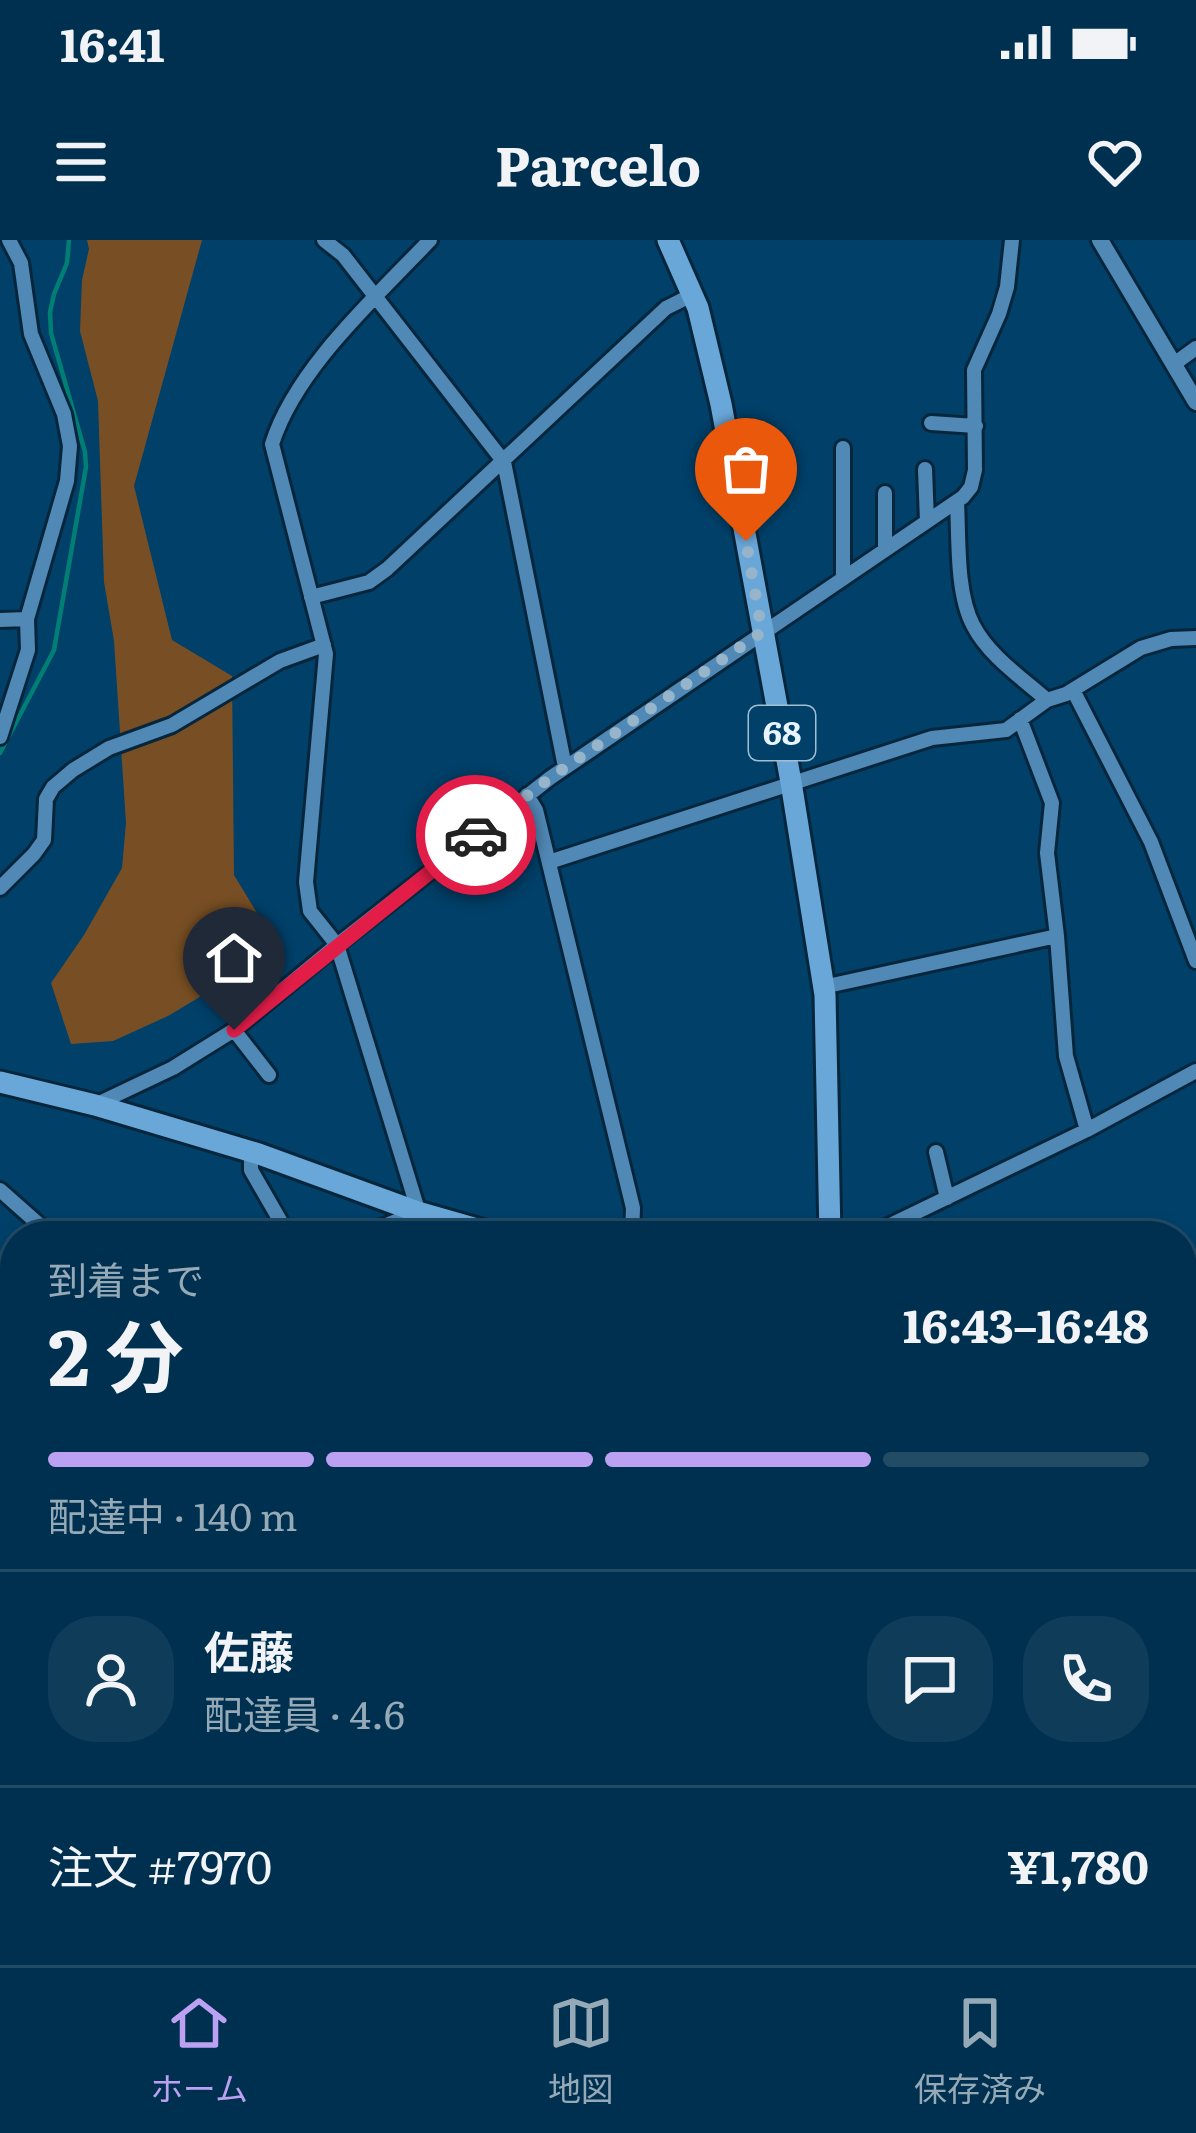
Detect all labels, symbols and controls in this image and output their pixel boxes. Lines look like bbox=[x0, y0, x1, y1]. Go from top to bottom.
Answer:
text: 16:41 bbox=[60, 9, 165, 76]
text: Parcelo bbox=[495, 122, 701, 203]
icon: menu bbox=[48, 129, 114, 195]
icon: heart bbox=[1082, 129, 1148, 195]
pin bbox=[695, 418, 797, 541]
icon: bag bbox=[713, 436, 779, 502]
road number: 68 bbox=[749, 706, 815, 760]
courier bbox=[416, 775, 536, 895]
icon: car bbox=[443, 802, 509, 868]
pin bbox=[183, 907, 285, 1030]
icon: home bbox=[201, 925, 267, 991]
text: 到着まで bbox=[48, 1249, 204, 1307]
text: 16:43–16:48 bbox=[903, 1290, 1149, 1357]
text: 2 分 bbox=[48, 1294, 184, 1410]
text: 配達中 · 140 m bbox=[48, 1485, 298, 1543]
button: person bbox=[48, 1616, 174, 1742]
text: 佐藤 bbox=[204, 1616, 294, 1683]
button: chat bbox=[867, 1616, 993, 1742]
button: phone bbox=[1023, 1616, 1149, 1742]
text: 配達員 · 4.6 bbox=[204, 1683, 405, 1741]
text: 注文 #7970 bbox=[48, 1831, 272, 1898]
text: ¥1,780 bbox=[1007, 1831, 1149, 1898]
tab: ホーム bbox=[150, 1990, 248, 2111]
tab: 地図 bbox=[548, 1990, 614, 2111]
tab: 保存済み bbox=[914, 1990, 1046, 2111]

